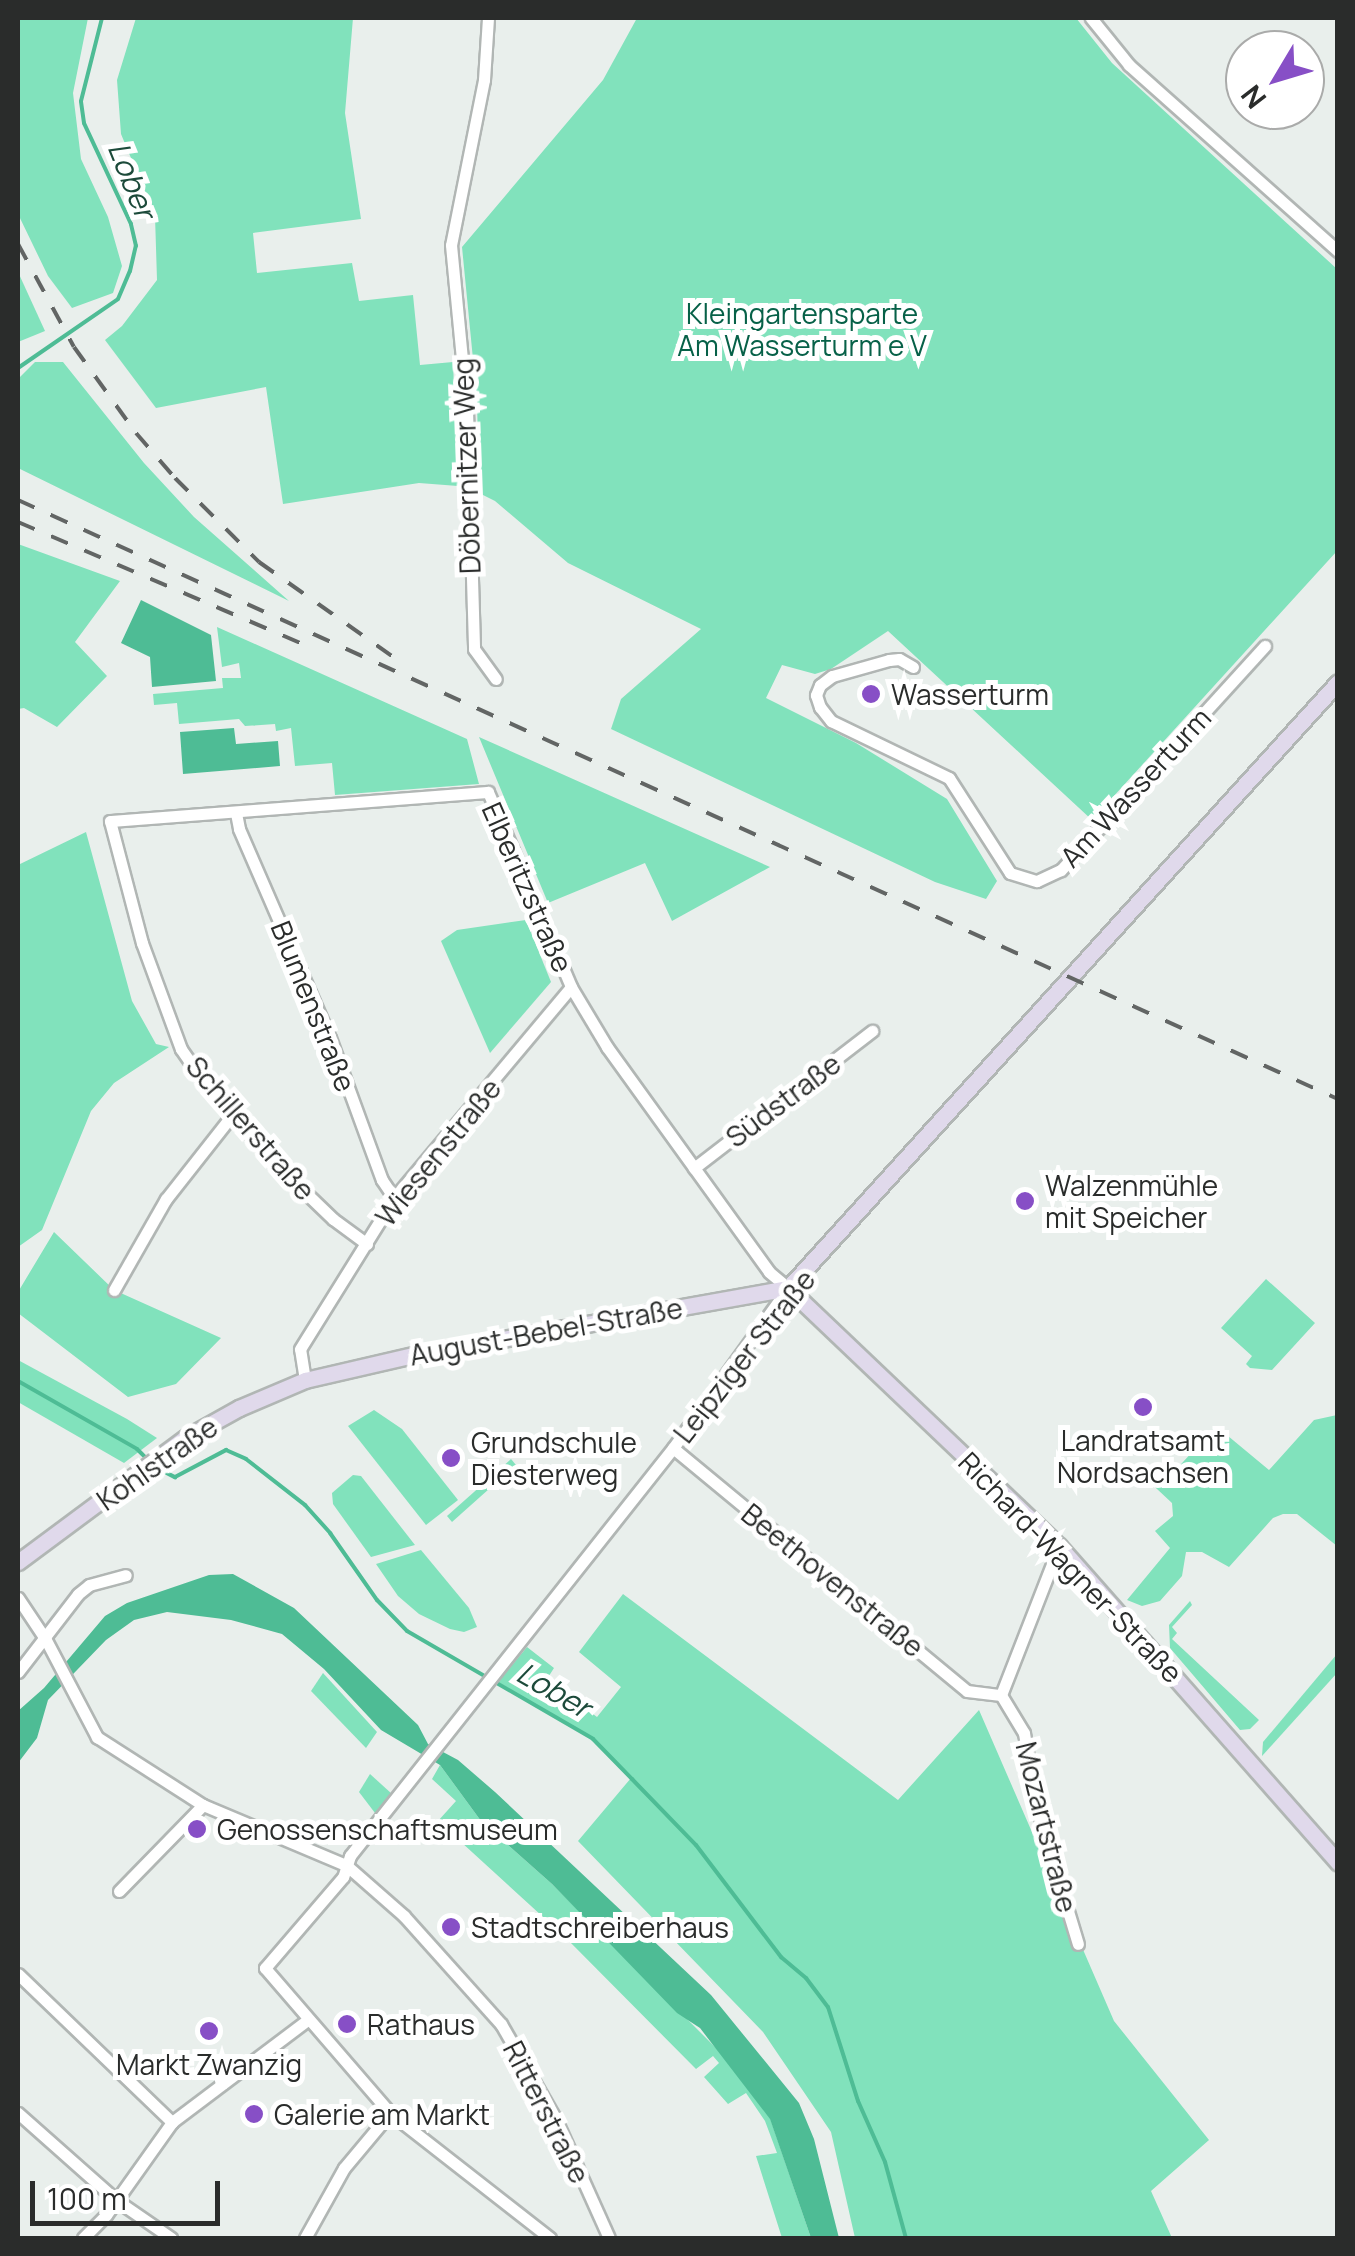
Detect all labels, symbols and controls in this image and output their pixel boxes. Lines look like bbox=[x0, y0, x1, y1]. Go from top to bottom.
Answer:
north arrow bbox=[1225, 30, 1325, 130]
text: N bbox=[1232, 78, 1274, 117]
water label: Lober bbox=[100, 137, 164, 223]
park label: Kleingartensparte Am Wasserturm e V bbox=[677, 296, 927, 362]
street label: Döbernitzer Weg bbox=[445, 357, 487, 575]
place label: Wasserturm bbox=[891, 677, 1049, 711]
marker: Wasserturm bbox=[860, 683, 882, 705]
street label: Am Wasserturm bbox=[1053, 701, 1217, 873]
street label: Elberitzstraße bbox=[476, 797, 580, 977]
street label: Blumenstraße bbox=[265, 916, 363, 1096]
street label: Südstraße bbox=[719, 1046, 847, 1154]
street label: Schillerstraße bbox=[180, 1049, 322, 1207]
street label: Wiesenstraße bbox=[368, 1072, 508, 1232]
place label: Walzenmühle mit Speicher bbox=[1045, 1168, 1218, 1234]
marker: Walzenmühle mit Speicher bbox=[1014, 1190, 1036, 1212]
street label: Leipziger Straße bbox=[666, 1263, 822, 1449]
street label: August-Bebel-Straße bbox=[407, 1290, 685, 1372]
marker: Landratsamt Nordsachsen bbox=[1132, 1396, 1154, 1418]
street label: Kohlstraße bbox=[90, 1409, 224, 1517]
place label: Landratsamt Nordsachsen bbox=[1057, 1423, 1229, 1489]
place label: Grundschule Diesterweg bbox=[471, 1425, 637, 1491]
street label: Richard-Wagner-Straße bbox=[952, 1445, 1190, 1689]
marker: Grundschule Diesterweg bbox=[440, 1447, 462, 1469]
street label: Beethovenstraße bbox=[735, 1496, 931, 1664]
water label: Lober bbox=[511, 1655, 597, 1725]
street label: Mozartstraße bbox=[1010, 1738, 1084, 1916]
place label: Genossenschaftsmuseum bbox=[217, 1812, 558, 1846]
marker: Genossenschaftsmuseum bbox=[186, 1818, 208, 1840]
place label: Stadtschreiberhaus bbox=[471, 1910, 729, 1944]
marker: Stadtschreiberhaus bbox=[440, 1916, 462, 1938]
place label: Rathaus bbox=[367, 2007, 475, 2041]
marker: Rathaus bbox=[336, 2013, 358, 2035]
marker: Markt Zwanzig bbox=[198, 2020, 220, 2042]
street label: Ritterstraße bbox=[497, 2035, 597, 2189]
place label: Markt Zwanzig bbox=[116, 2047, 302, 2081]
place label: Galerie am Markt bbox=[274, 2097, 490, 2131]
marker: Galerie am Markt bbox=[243, 2103, 265, 2125]
scale bar bbox=[35, 2161, 225, 2223]
text: 100 m bbox=[47, 2178, 127, 2219]

